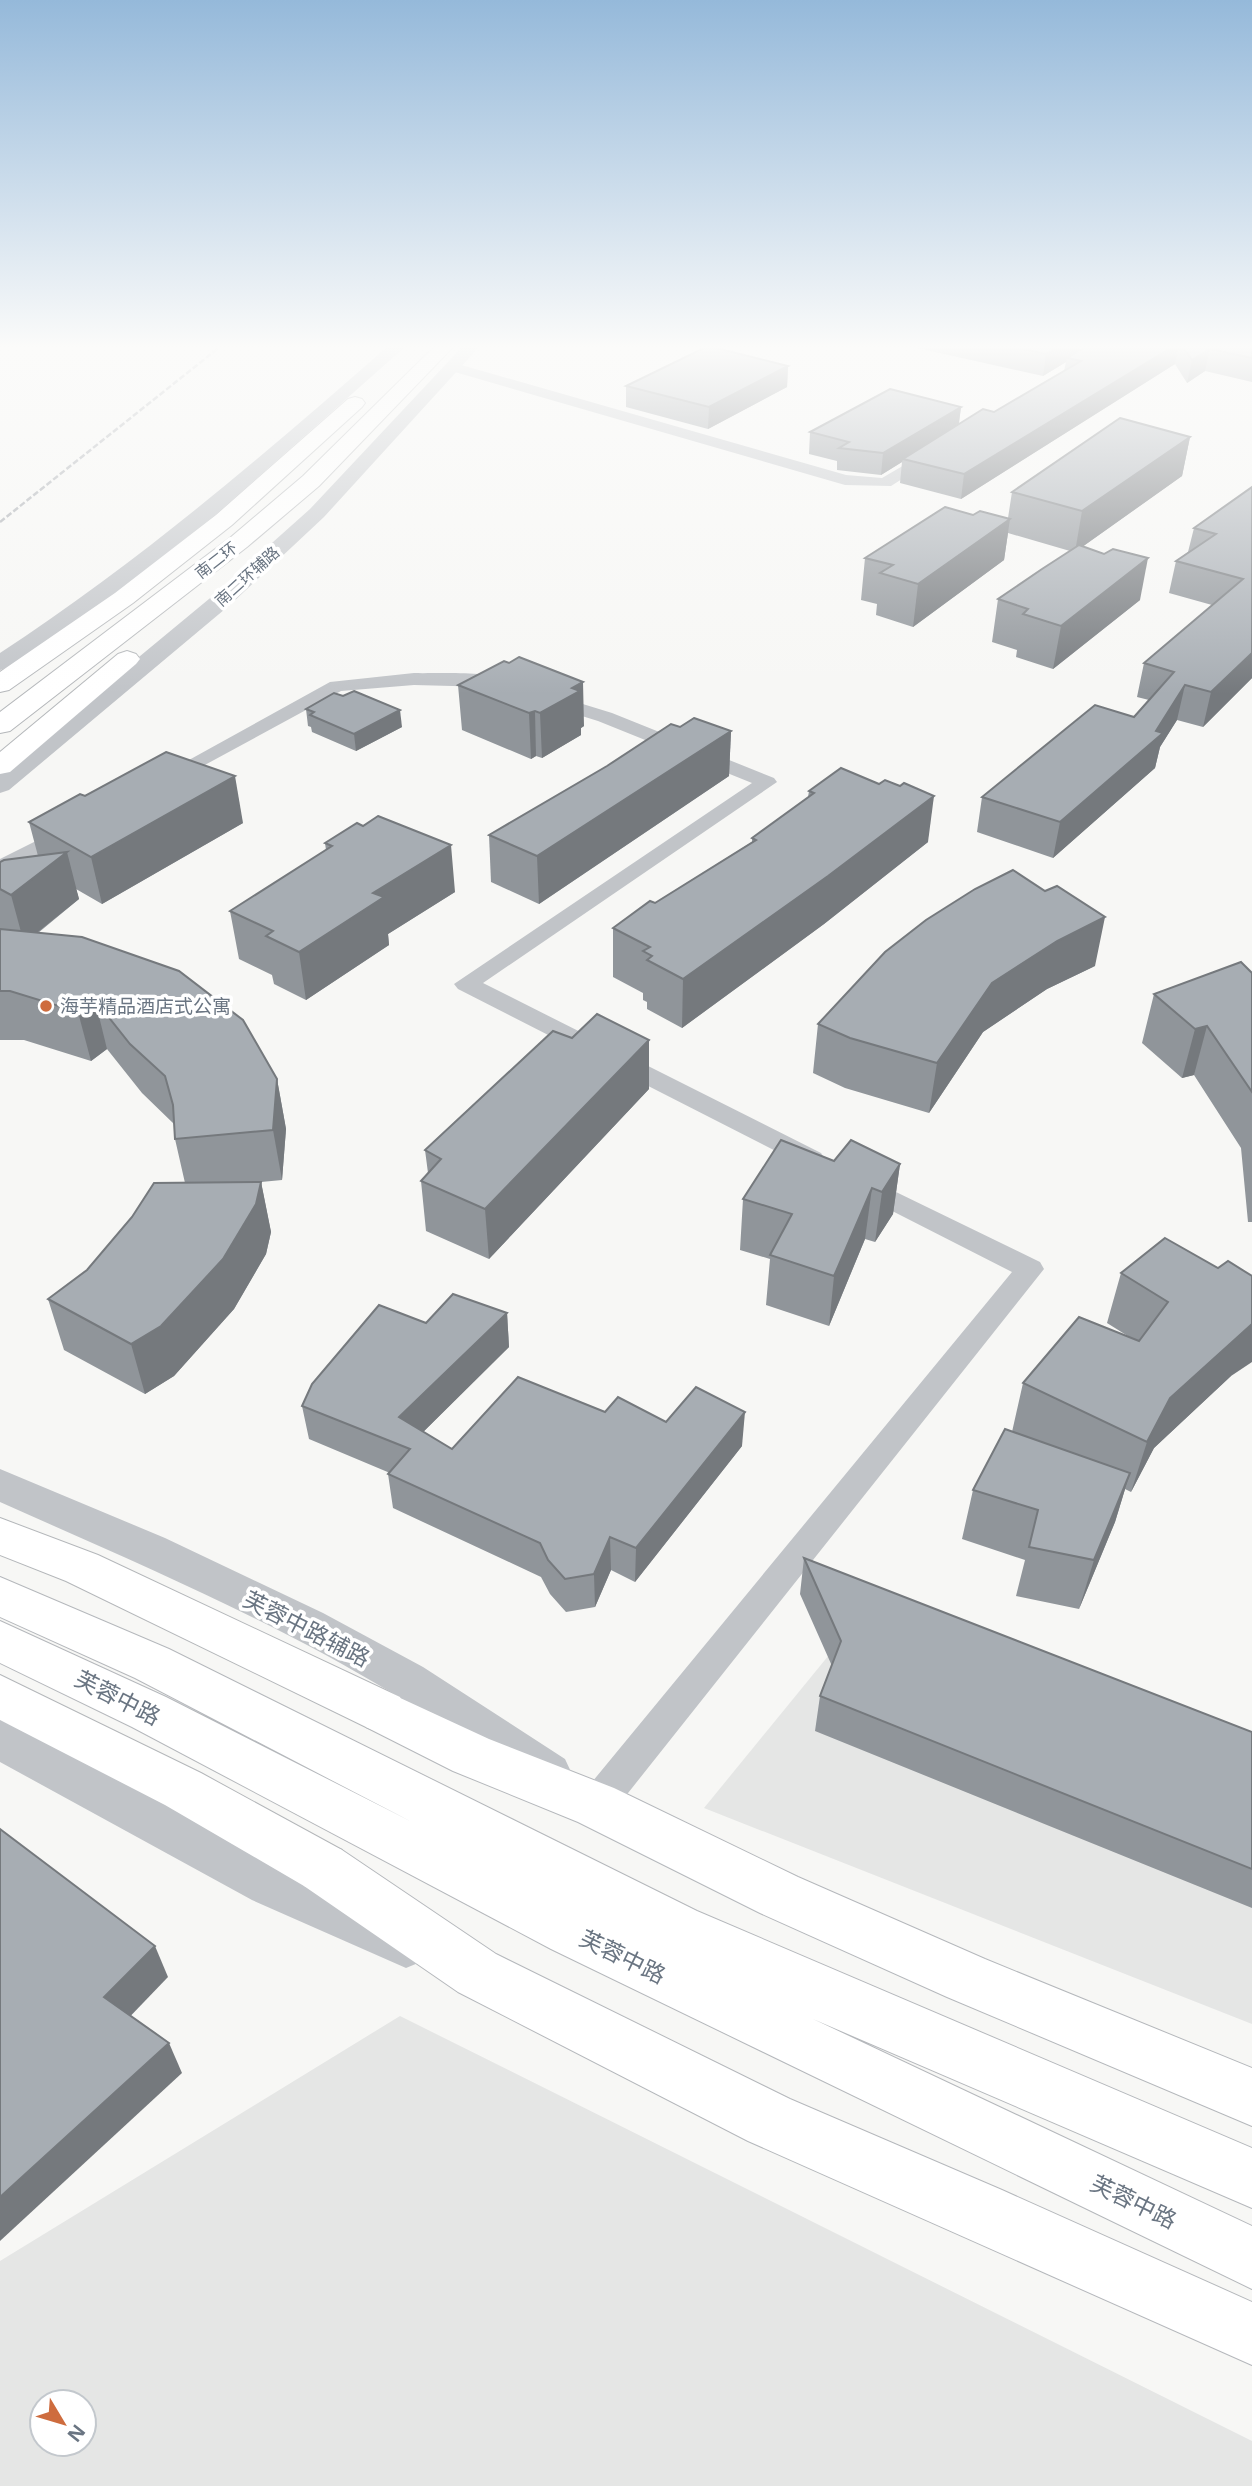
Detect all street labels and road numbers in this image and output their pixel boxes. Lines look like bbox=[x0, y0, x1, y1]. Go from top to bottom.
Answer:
street label: 南二环 bbox=[190, 537, 242, 583]
street label: 南二环辅路 bbox=[210, 541, 284, 611]
street label: 芙蓉中路辅路 bbox=[238, 1582, 376, 1674]
street label: 芙蓉中路 bbox=[70, 1662, 166, 1732]
street label: 芙蓉中路 bbox=[575, 1921, 671, 1991]
street label: 芙蓉中路 bbox=[1086, 2166, 1182, 2236]

